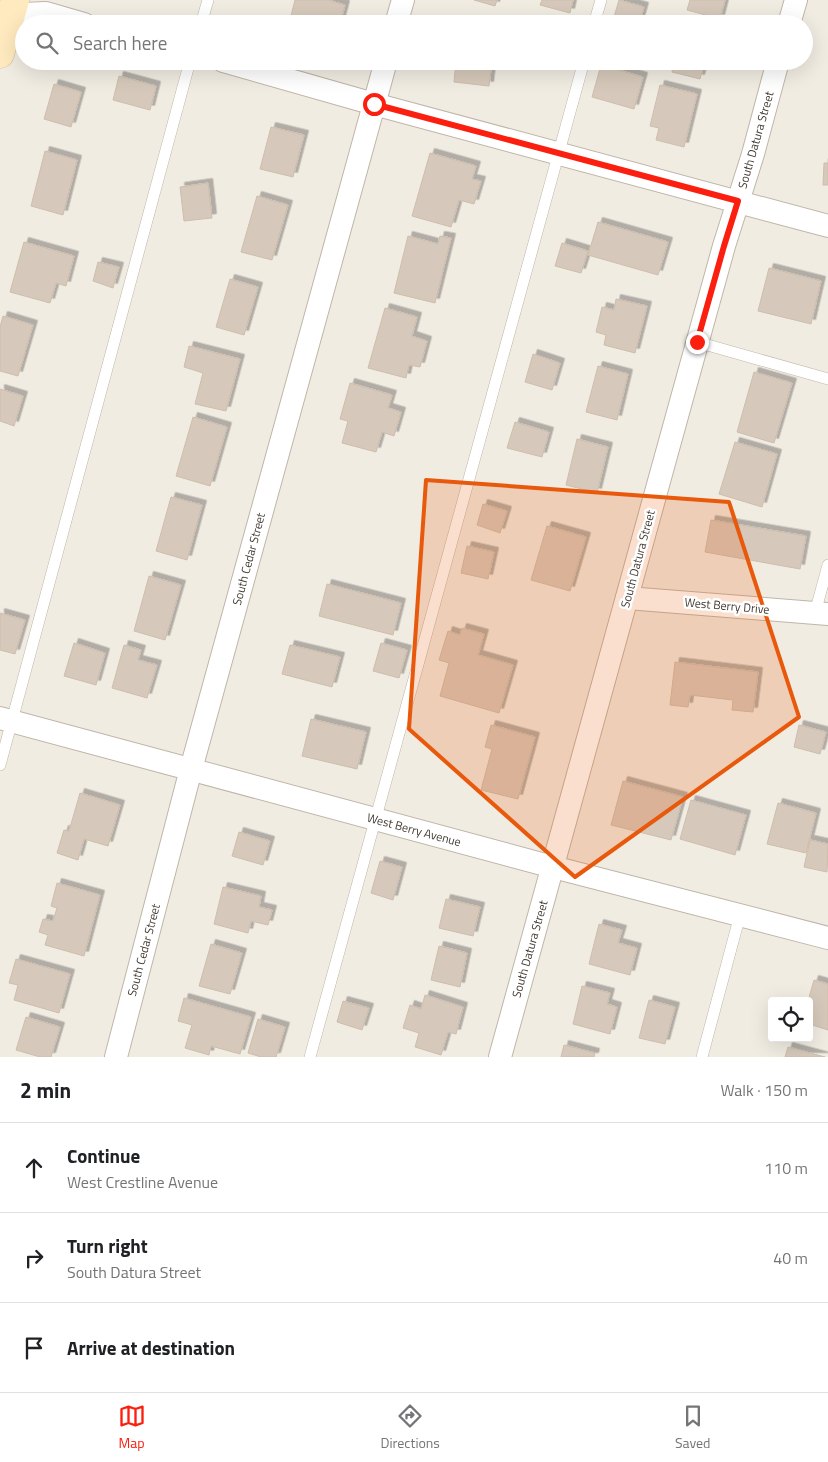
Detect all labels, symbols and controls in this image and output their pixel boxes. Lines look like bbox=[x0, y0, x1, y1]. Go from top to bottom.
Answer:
search box bbox=[15, 15, 813, 70]
text: Search here bbox=[73, 28, 167, 57]
icon: search bbox=[33, 29, 61, 57]
street label: South Datura Street bbox=[733, 88, 779, 191]
route start bbox=[363, 93, 386, 116]
route end bbox=[686, 331, 709, 354]
street label: South Datura Street bbox=[615, 507, 660, 610]
street label: South Cedar Street bbox=[227, 510, 270, 607]
street label: West Berry Drive bbox=[684, 592, 770, 619]
street label: West Berry Avenue bbox=[365, 808, 463, 851]
street label: South Datura Street bbox=[507, 897, 553, 1000]
street label: South Cedar Street bbox=[122, 901, 165, 998]
map controls bbox=[768, 997, 813, 1042]
button: locate bbox=[768, 997, 813, 1042]
text: 2 min bbox=[20, 1074, 71, 1106]
text: Walk · 150 m bbox=[720, 1078, 808, 1102]
text: Continue bbox=[67, 1141, 140, 1170]
icon: ahead bbox=[20, 1154, 48, 1182]
text: 110 m bbox=[764, 1156, 808, 1180]
text: West Crestline Avenue bbox=[67, 1170, 218, 1194]
text: Turn right bbox=[67, 1231, 148, 1260]
icon: right bbox=[20, 1244, 48, 1272]
text: 40 m bbox=[773, 1246, 808, 1270]
text: South Datura Street bbox=[67, 1260, 201, 1284]
text: Arrive at destination bbox=[67, 1333, 235, 1362]
icon: arrive bbox=[20, 1334, 48, 1362]
tab: Map bbox=[118, 1402, 146, 1453]
tab: Directions bbox=[381, 1402, 440, 1453]
tab: Saved bbox=[675, 1402, 711, 1453]

